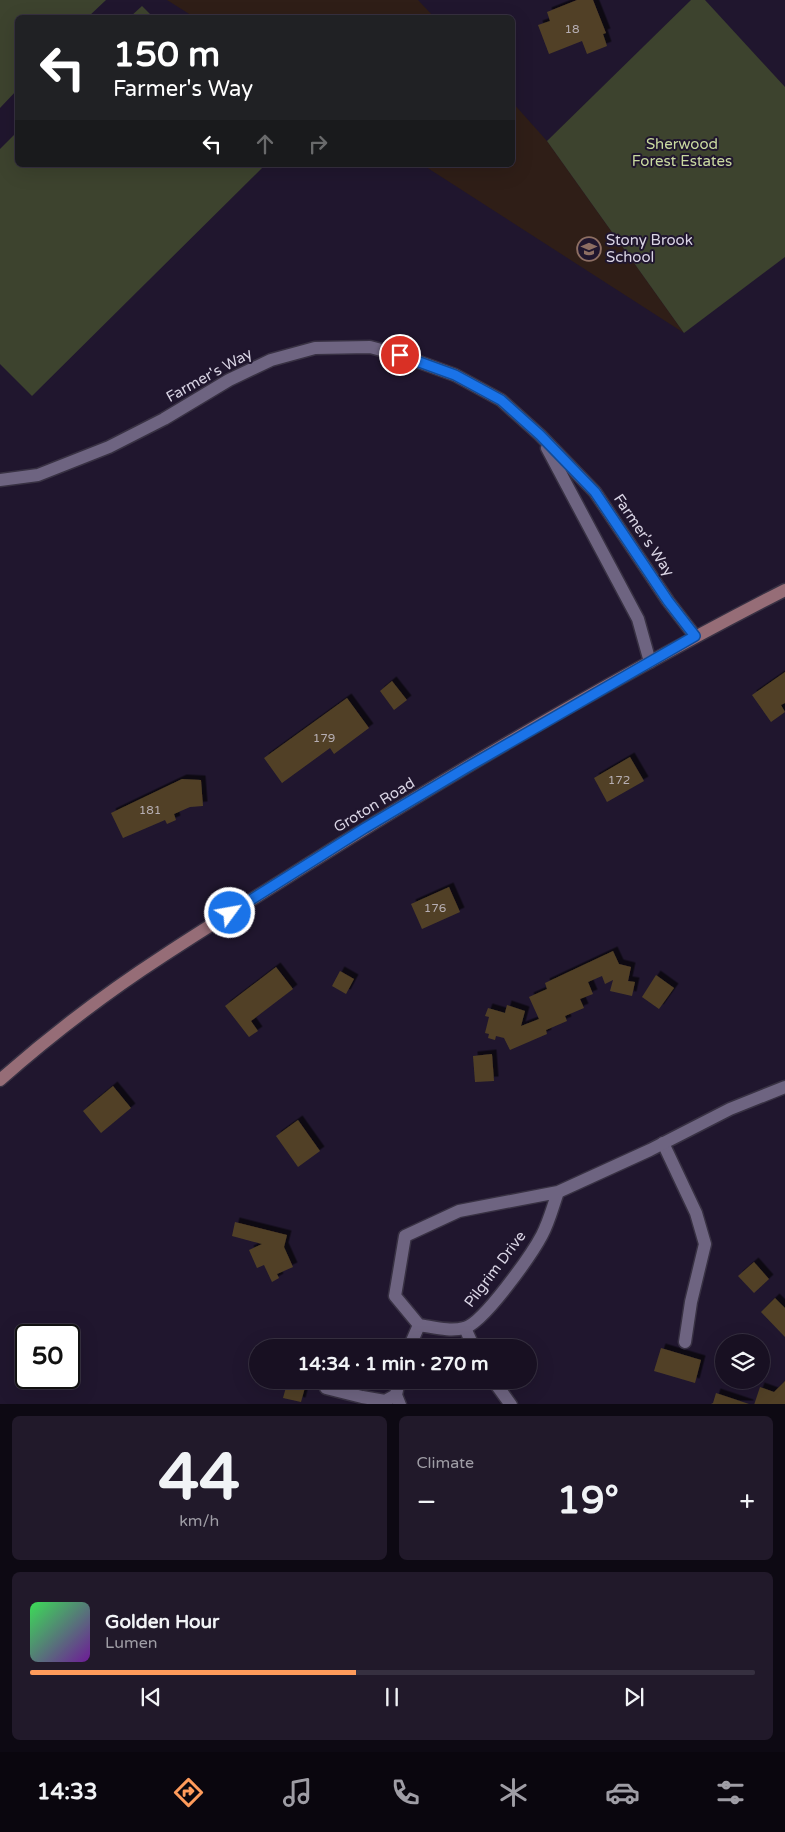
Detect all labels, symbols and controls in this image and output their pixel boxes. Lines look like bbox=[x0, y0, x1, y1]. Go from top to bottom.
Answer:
house number: 18 bbox=[564, 22, 580, 36]
text: 150 m bbox=[113, 34, 220, 76]
icon: left bbox=[30, 35, 95, 100]
text: Farmer's Way bbox=[113, 76, 253, 102]
icon: left bbox=[198, 130, 226, 158]
icon: ahead bbox=[251, 130, 279, 158]
icon: right bbox=[304, 130, 332, 158]
park label: Sherwood Forest Estates bbox=[632, 135, 732, 170]
place label: Stony Brook School bbox=[606, 231, 693, 266]
school or university icon: Stony Brook School bbox=[576, 236, 602, 262]
pin bbox=[379, 334, 421, 376]
icon: arrive bbox=[386, 341, 414, 369]
street label: Farmer's Way bbox=[163, 344, 255, 406]
street label: Farmer's Way bbox=[610, 490, 678, 580]
house number: 179 bbox=[313, 731, 335, 745]
house number: 172 bbox=[608, 773, 630, 787]
street label: Groton Road bbox=[330, 774, 418, 836]
house number: 181 bbox=[139, 803, 161, 817]
position arrow bbox=[203, 886, 255, 938]
house number: 176 bbox=[424, 901, 446, 915]
street label: Pilgrim Drive bbox=[460, 1227, 530, 1311]
speed limit sign: 50 bbox=[15, 1324, 80, 1389]
map controls bbox=[715, 1334, 770, 1389]
button: layers bbox=[715, 1334, 770, 1389]
text: 14:34 · 1 min · 270 m bbox=[297, 1353, 489, 1375]
text: 44 bbox=[158, 1439, 240, 1518]
text: Climate bbox=[417, 1453, 474, 1473]
text: 19° bbox=[557, 1478, 619, 1524]
text: − bbox=[417, 1485, 436, 1519]
text: + bbox=[739, 1485, 755, 1519]
text: km/h bbox=[179, 1511, 219, 1531]
text: Golden Hour bbox=[105, 1611, 219, 1633]
text: Lumen bbox=[105, 1633, 157, 1653]
icon: previous bbox=[137, 1683, 165, 1711]
icon: pause bbox=[378, 1683, 406, 1711]
icon: next bbox=[620, 1683, 648, 1711]
icon: directions bbox=[171, 1775, 206, 1810]
icon: music bbox=[280, 1775, 315, 1810]
icon: phone bbox=[388, 1775, 423, 1810]
icon: climate bbox=[496, 1775, 531, 1810]
icon: car bbox=[605, 1775, 640, 1810]
icon: filters bbox=[713, 1775, 748, 1810]
text: 14:33 bbox=[37, 1779, 98, 1805]

